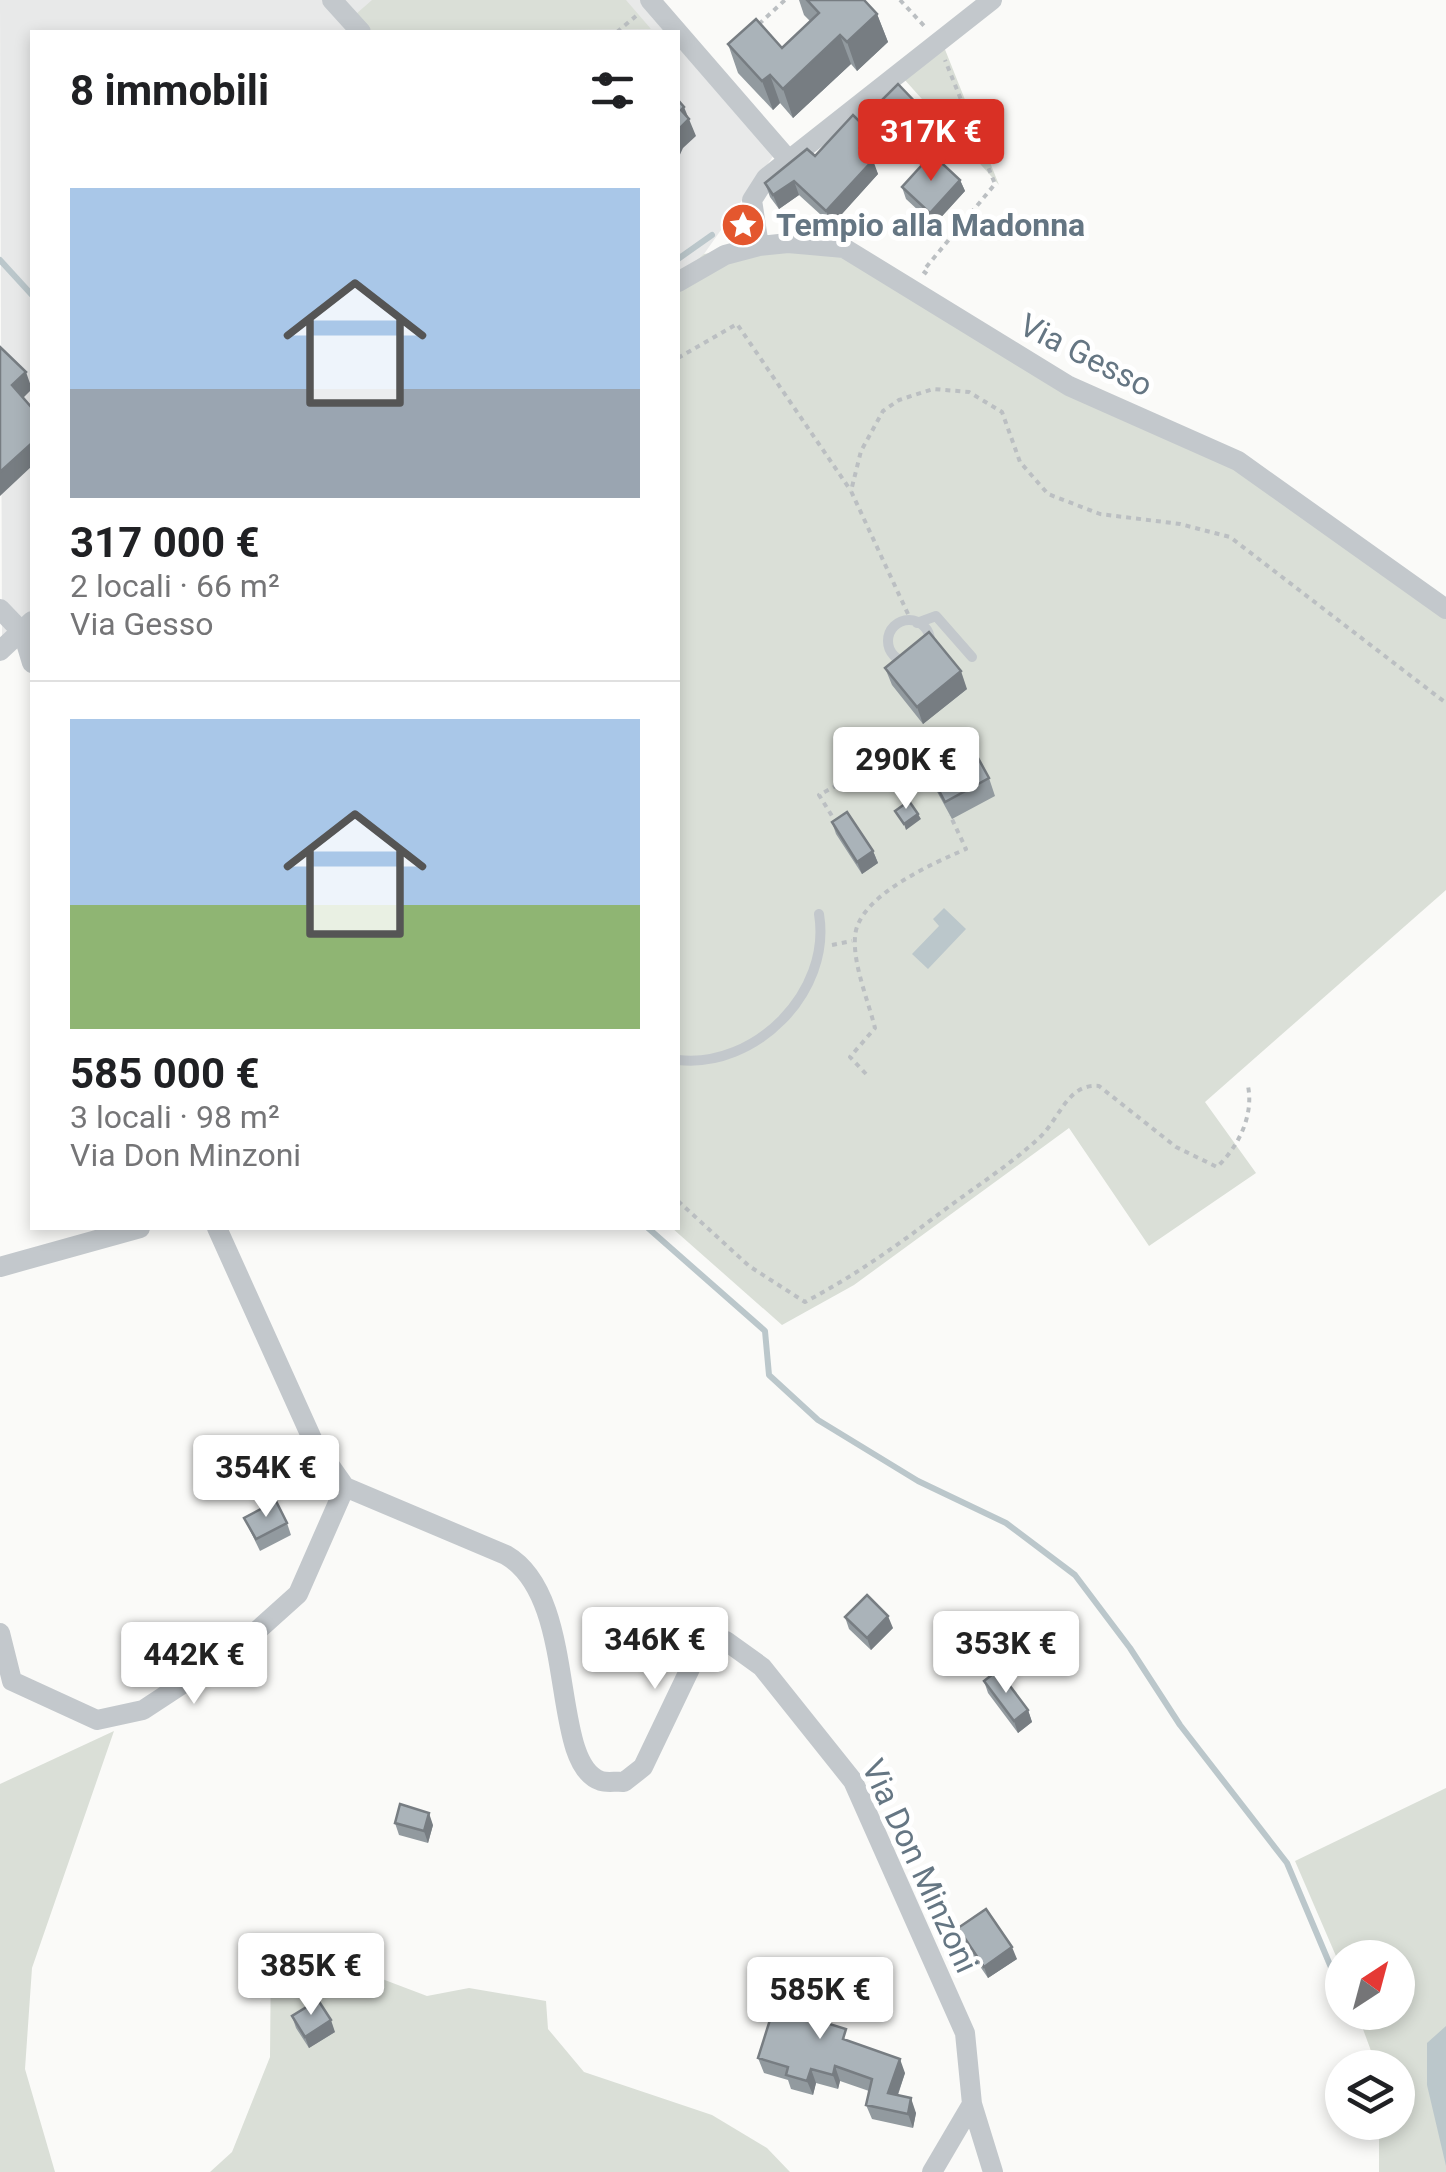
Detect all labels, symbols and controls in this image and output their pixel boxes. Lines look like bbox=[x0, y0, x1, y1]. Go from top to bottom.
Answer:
icon: filters bbox=[585, 63, 640, 118]
text: 8 immobili bbox=[70, 66, 269, 115]
pin: 317K € bbox=[850, 99, 1012, 184]
text: 317K € bbox=[880, 112, 982, 150]
place icon: Tempio alla Madonna bbox=[720, 202, 766, 248]
place label: Tempio alla Madonna bbox=[776, 206, 1085, 244]
icon: home bbox=[265, 253, 445, 433]
street label: Via Gesso bbox=[1013, 305, 1159, 405]
text: 317 000 € bbox=[70, 518, 260, 567]
text: 2 locali · 66 m² bbox=[70, 567, 280, 605]
text: Via Gesso bbox=[70, 605, 214, 643]
pin: 290K € bbox=[825, 727, 987, 812]
text: 290K € bbox=[855, 740, 957, 778]
icon: home bbox=[265, 784, 445, 964]
text: 585 000 € bbox=[70, 1049, 260, 1098]
text: 3 locali · 98 m² bbox=[70, 1098, 280, 1136]
text: Via Don Minzoni bbox=[70, 1136, 301, 1174]
pin: 354K € bbox=[185, 1435, 347, 1520]
text: 354K € bbox=[215, 1448, 317, 1486]
pin: 346K € bbox=[574, 1607, 736, 1692]
pin: 353K € bbox=[925, 1611, 1087, 1696]
text: 346K € bbox=[604, 1620, 706, 1658]
pin: 442K € bbox=[113, 1622, 275, 1707]
text: 353K € bbox=[955, 1624, 1057, 1662]
text: 442K € bbox=[143, 1635, 245, 1673]
street label: Via Don Minzoni bbox=[854, 1753, 986, 1979]
pin: 385K € bbox=[230, 1933, 392, 2018]
north arrow bbox=[1325, 1940, 1415, 2030]
map controls bbox=[1325, 1940, 1415, 2140]
text: 385K € bbox=[260, 1946, 362, 1984]
pin: 585K € bbox=[739, 1957, 901, 2042]
text: 585K € bbox=[769, 1970, 871, 2008]
button: layers bbox=[1325, 2050, 1415, 2140]

